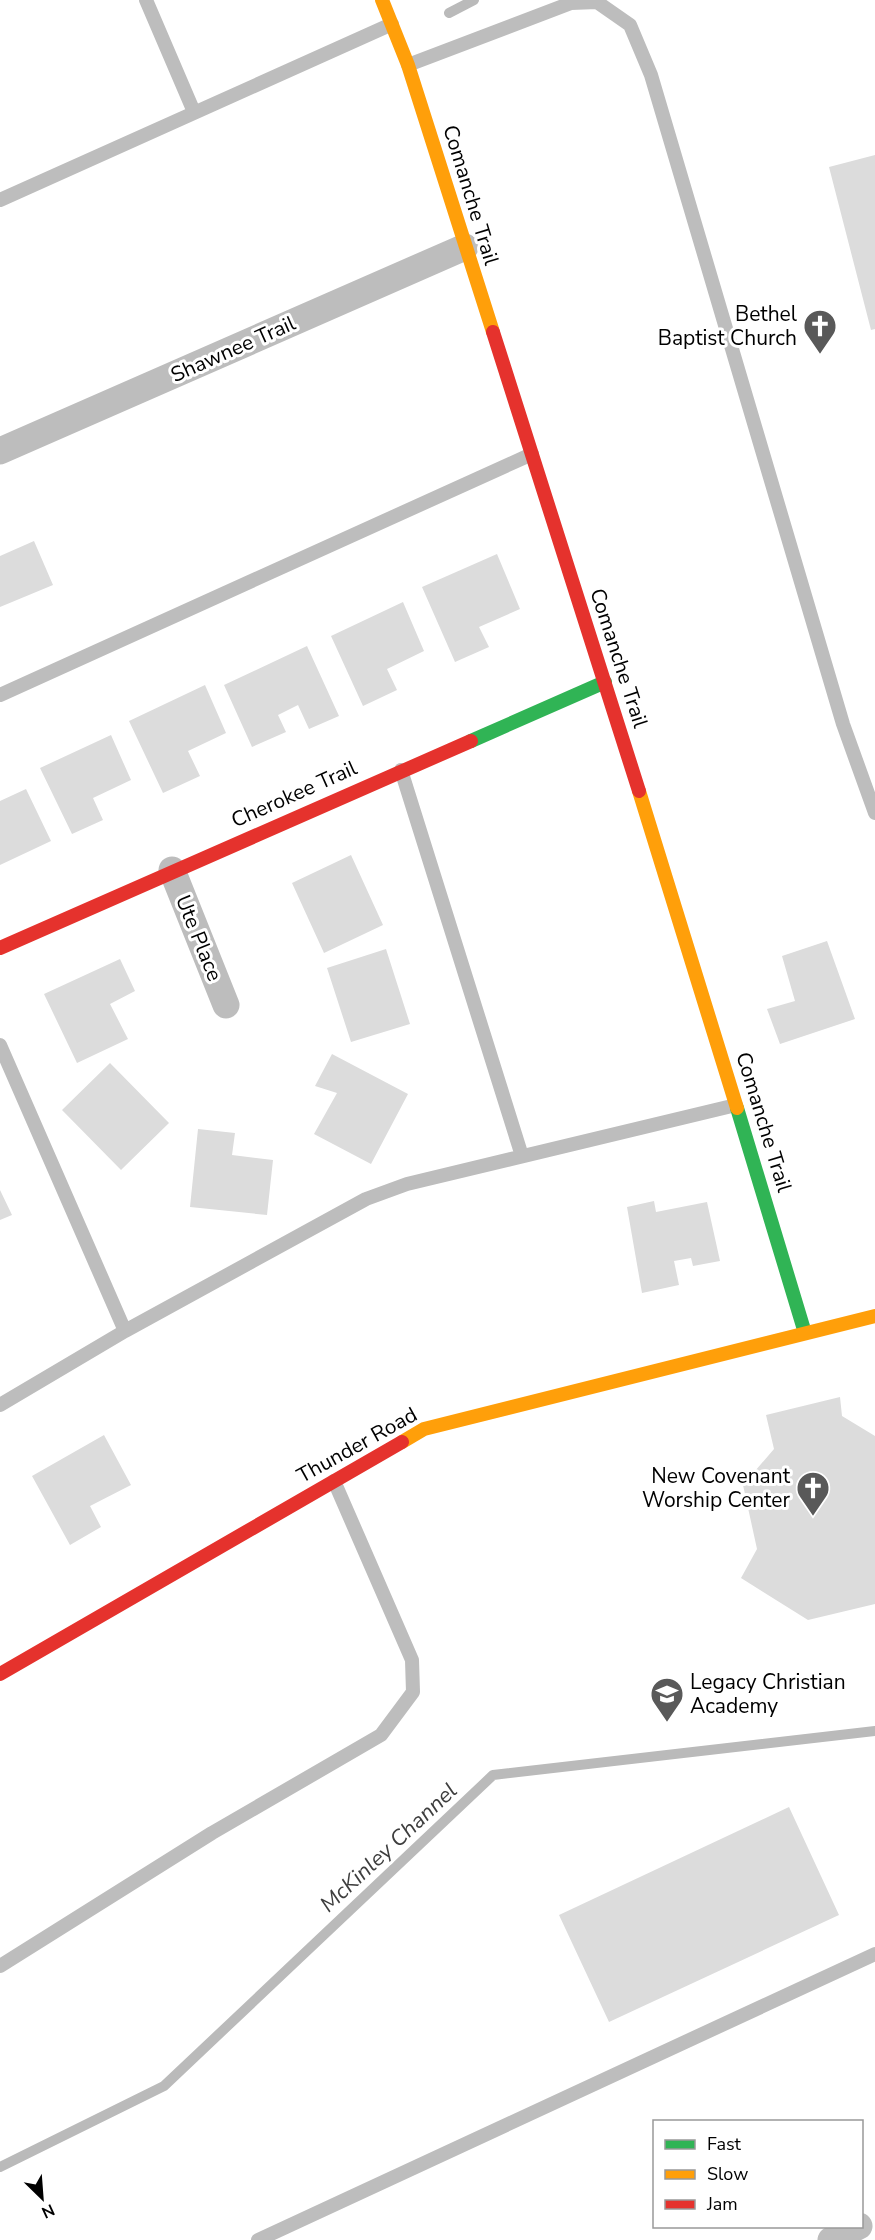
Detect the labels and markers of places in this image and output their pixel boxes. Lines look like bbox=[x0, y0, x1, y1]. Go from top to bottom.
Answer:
place label: Bethel Baptist Church bbox=[658, 300, 798, 352]
church icon: Bethel Baptist Church bbox=[802, 308, 838, 355]
place label: New Covenant Worship Center bbox=[642, 1462, 791, 1514]
church icon: New Covenant Worship Center bbox=[795, 1470, 831, 1517]
place label: Legacy Christian Academy bbox=[690, 1668, 846, 1720]
school or university icon: Legacy Christian Academy bbox=[649, 1676, 685, 1723]

